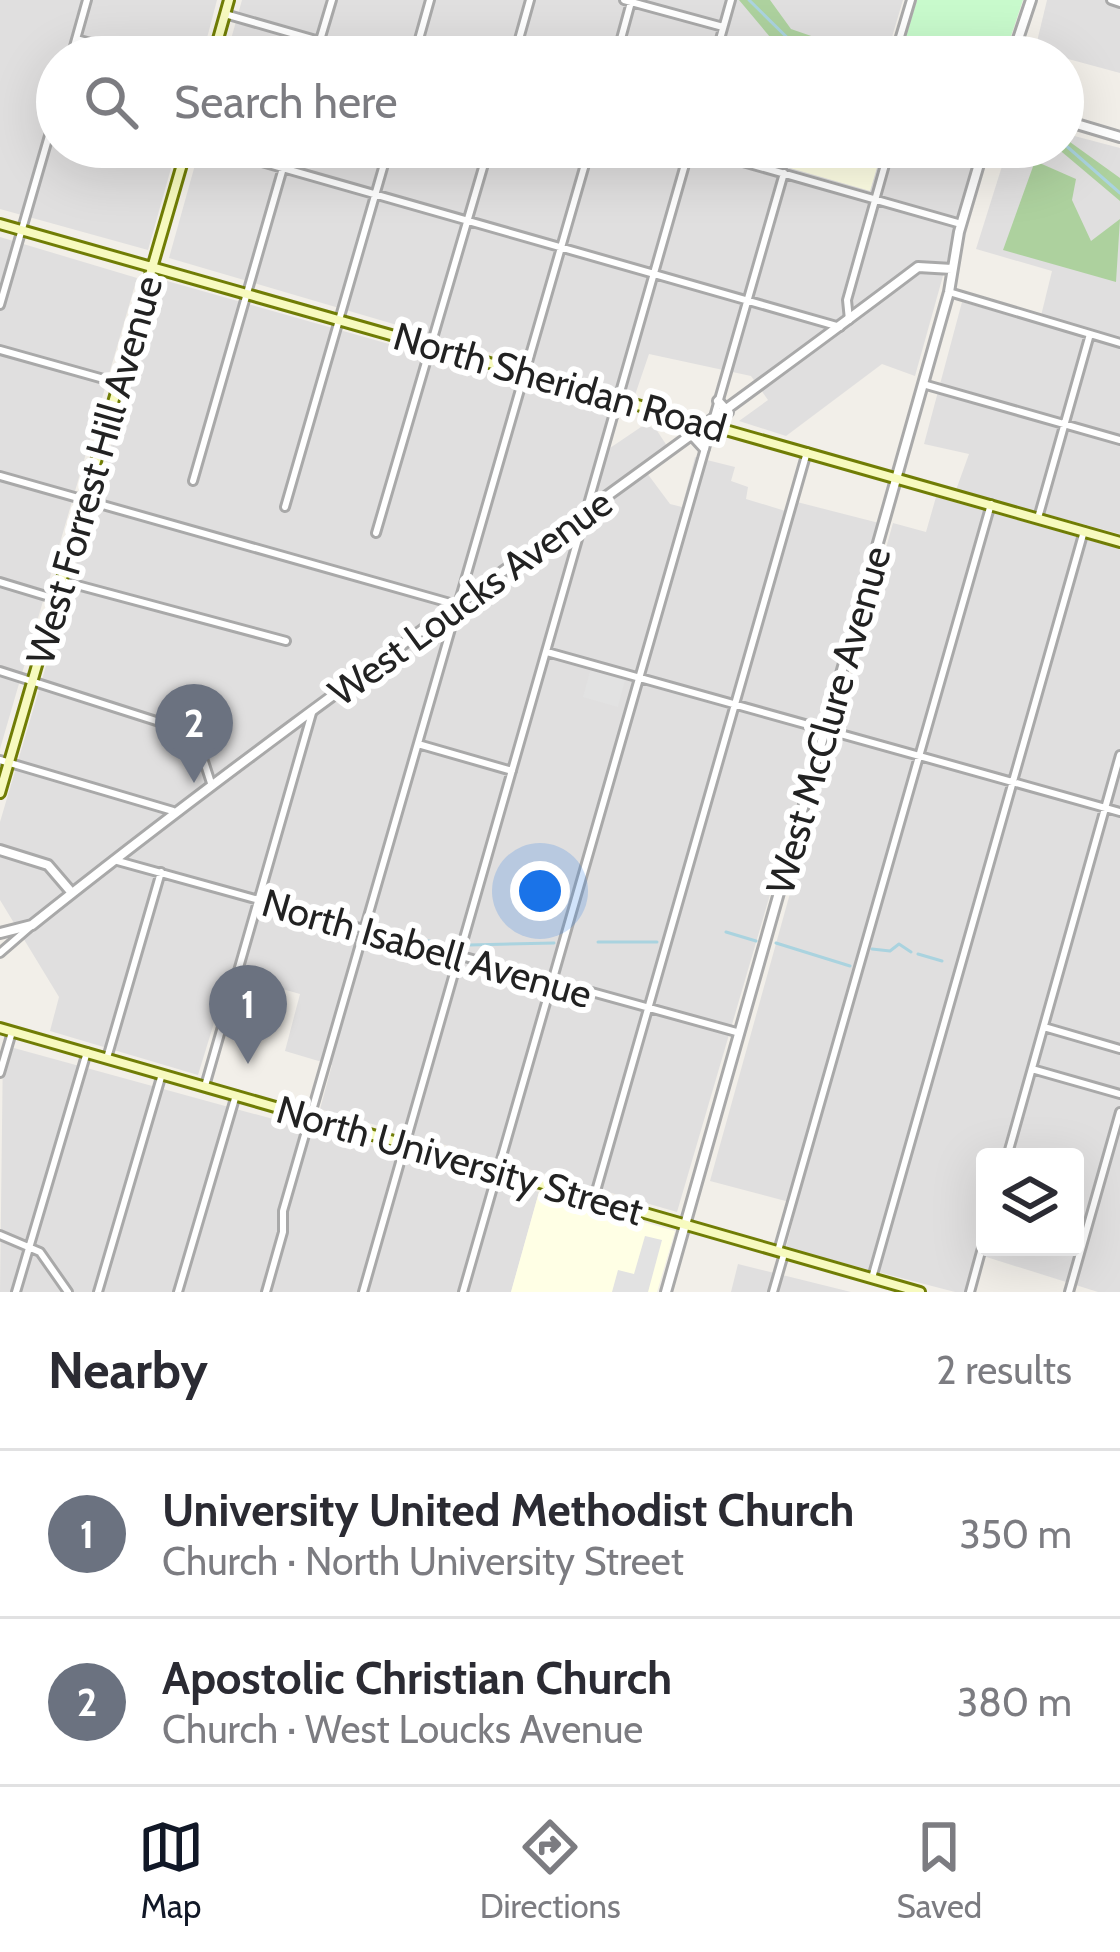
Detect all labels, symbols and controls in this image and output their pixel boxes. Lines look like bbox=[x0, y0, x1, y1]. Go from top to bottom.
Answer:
search box bbox=[36, 36, 1084, 168]
icon: search bbox=[78, 69, 144, 135]
text: Search here bbox=[174, 75, 398, 129]
street label: West Forrest Hill Avenue bbox=[16, 270, 172, 670]
street label: North Sheridan Road bbox=[388, 312, 732, 452]
street label: West Loucks Avenue bbox=[319, 478, 621, 716]
street label: West McClure Avenue bbox=[755, 540, 901, 900]
pin: 2 bbox=[155, 684, 233, 783]
your location bbox=[510, 861, 570, 921]
street label: North Isabell Avenue bbox=[257, 878, 597, 1018]
pin: 1 bbox=[209, 965, 287, 1064]
street label: North University Street bbox=[271, 1085, 649, 1235]
map controls bbox=[976, 1148, 1084, 1256]
button: layers bbox=[976, 1148, 1084, 1256]
text: Nearby bbox=[48, 1339, 208, 1401]
text: 2 results bbox=[936, 1346, 1072, 1394]
text: University United Methodist Church bbox=[162, 1483, 854, 1537]
text: 1 bbox=[80, 1510, 94, 1558]
text: 350 m bbox=[960, 1510, 1072, 1558]
text: Church · North University Street bbox=[162, 1537, 684, 1585]
text: Apostolic Christian Church bbox=[162, 1651, 672, 1705]
text: 2 bbox=[77, 1678, 97, 1726]
text: 380 m bbox=[957, 1678, 1072, 1726]
text: Church · West Loucks Avenue bbox=[162, 1705, 643, 1753]
tab: Map bbox=[138, 1814, 204, 1926]
tab: Directions bbox=[480, 1814, 621, 1926]
tab: Saved bbox=[896, 1814, 982, 1926]

